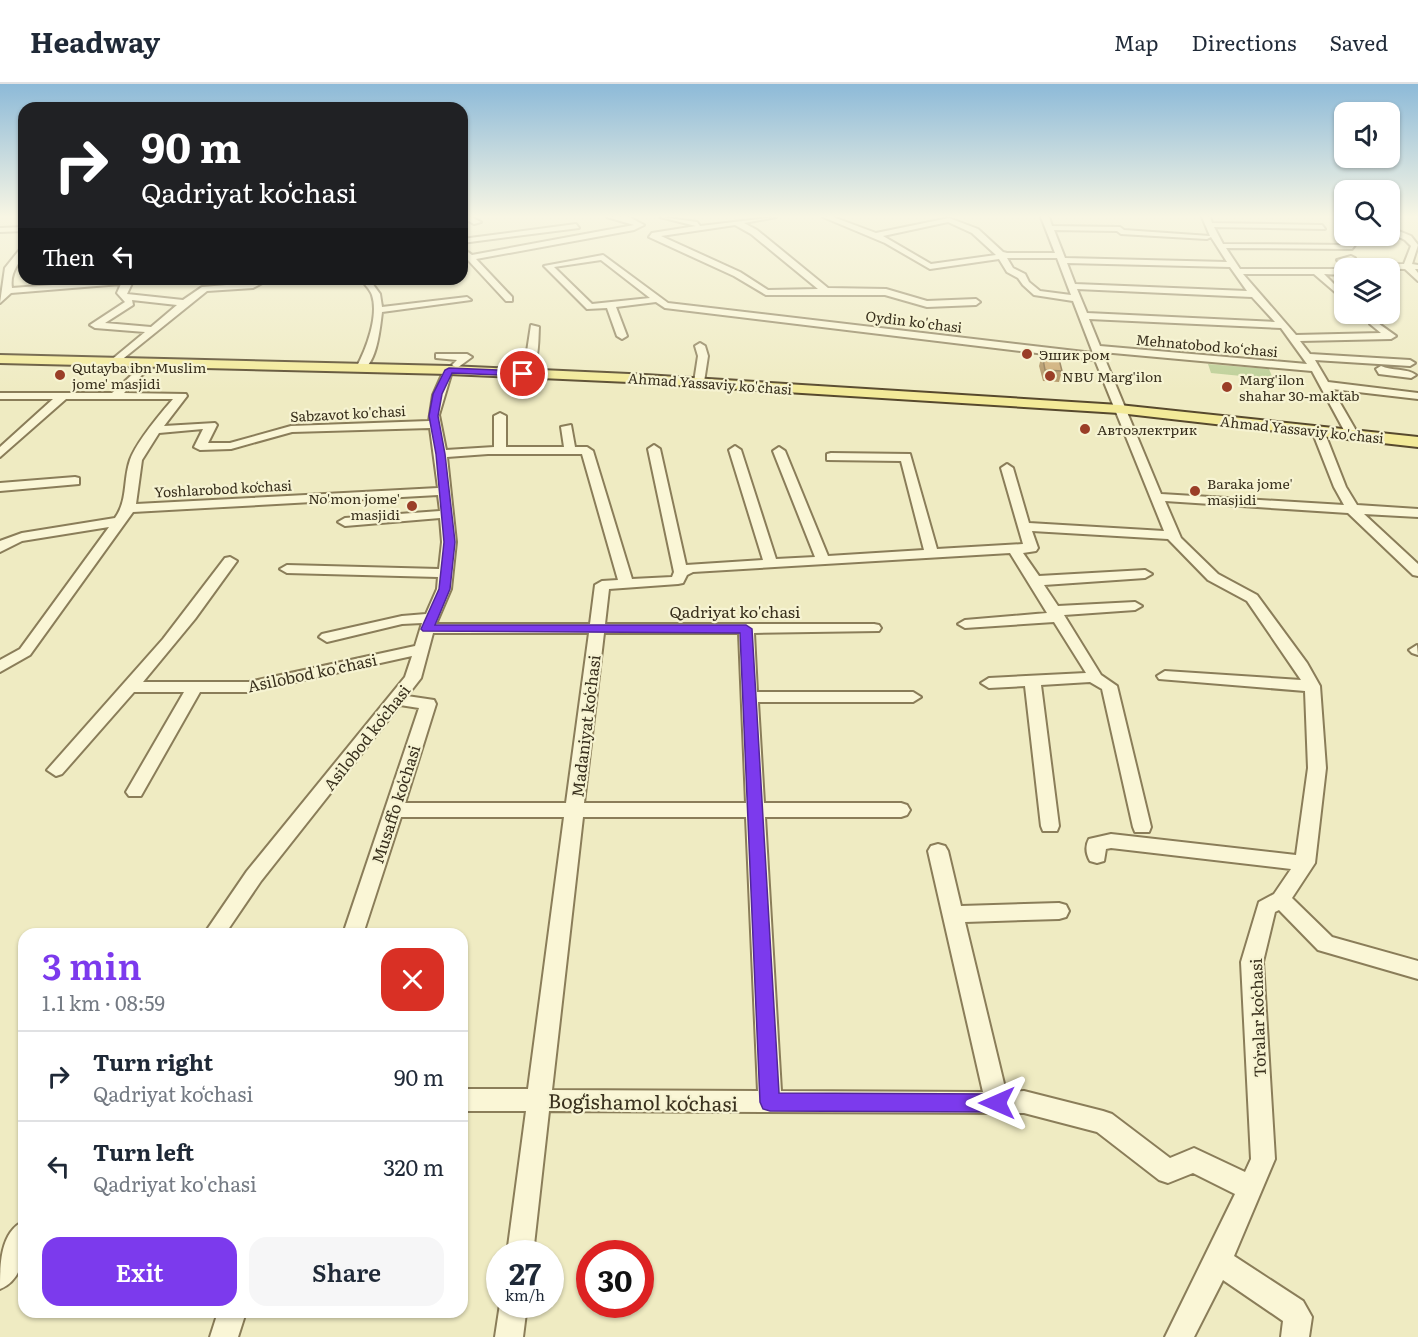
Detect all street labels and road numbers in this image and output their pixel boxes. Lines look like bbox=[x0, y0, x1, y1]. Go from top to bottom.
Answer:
street label: Oydin ko'chasi bbox=[865, 305, 964, 337]
street label: Mehnatobod ko‘chasi bbox=[1135, 329, 1279, 361]
street label: Ahmad Yassaviy ko'chasi bbox=[627, 367, 793, 399]
street label: Sabzavot ko'chasi bbox=[290, 400, 407, 426]
street label: Ahmad Yassaviy ko'chasi bbox=[1219, 410, 1385, 448]
street label: Yoshlarobod koʻchasi bbox=[154, 474, 293, 502]
street label: Qadriyat ko'chasi bbox=[670, 599, 800, 623]
street label: Asilobod ko'chasi bbox=[245, 647, 379, 697]
street label: Madaniyat koʻchasi bbox=[564, 653, 606, 799]
street label: Asilobod koʻchasi bbox=[317, 679, 415, 795]
street label: Musaffo koʻchasi bbox=[364, 742, 426, 866]
street label: Toʻralar koʻchasi bbox=[1243, 958, 1271, 1078]
street label: Bogʻishamol koʻchasi bbox=[548, 1084, 739, 1118]

